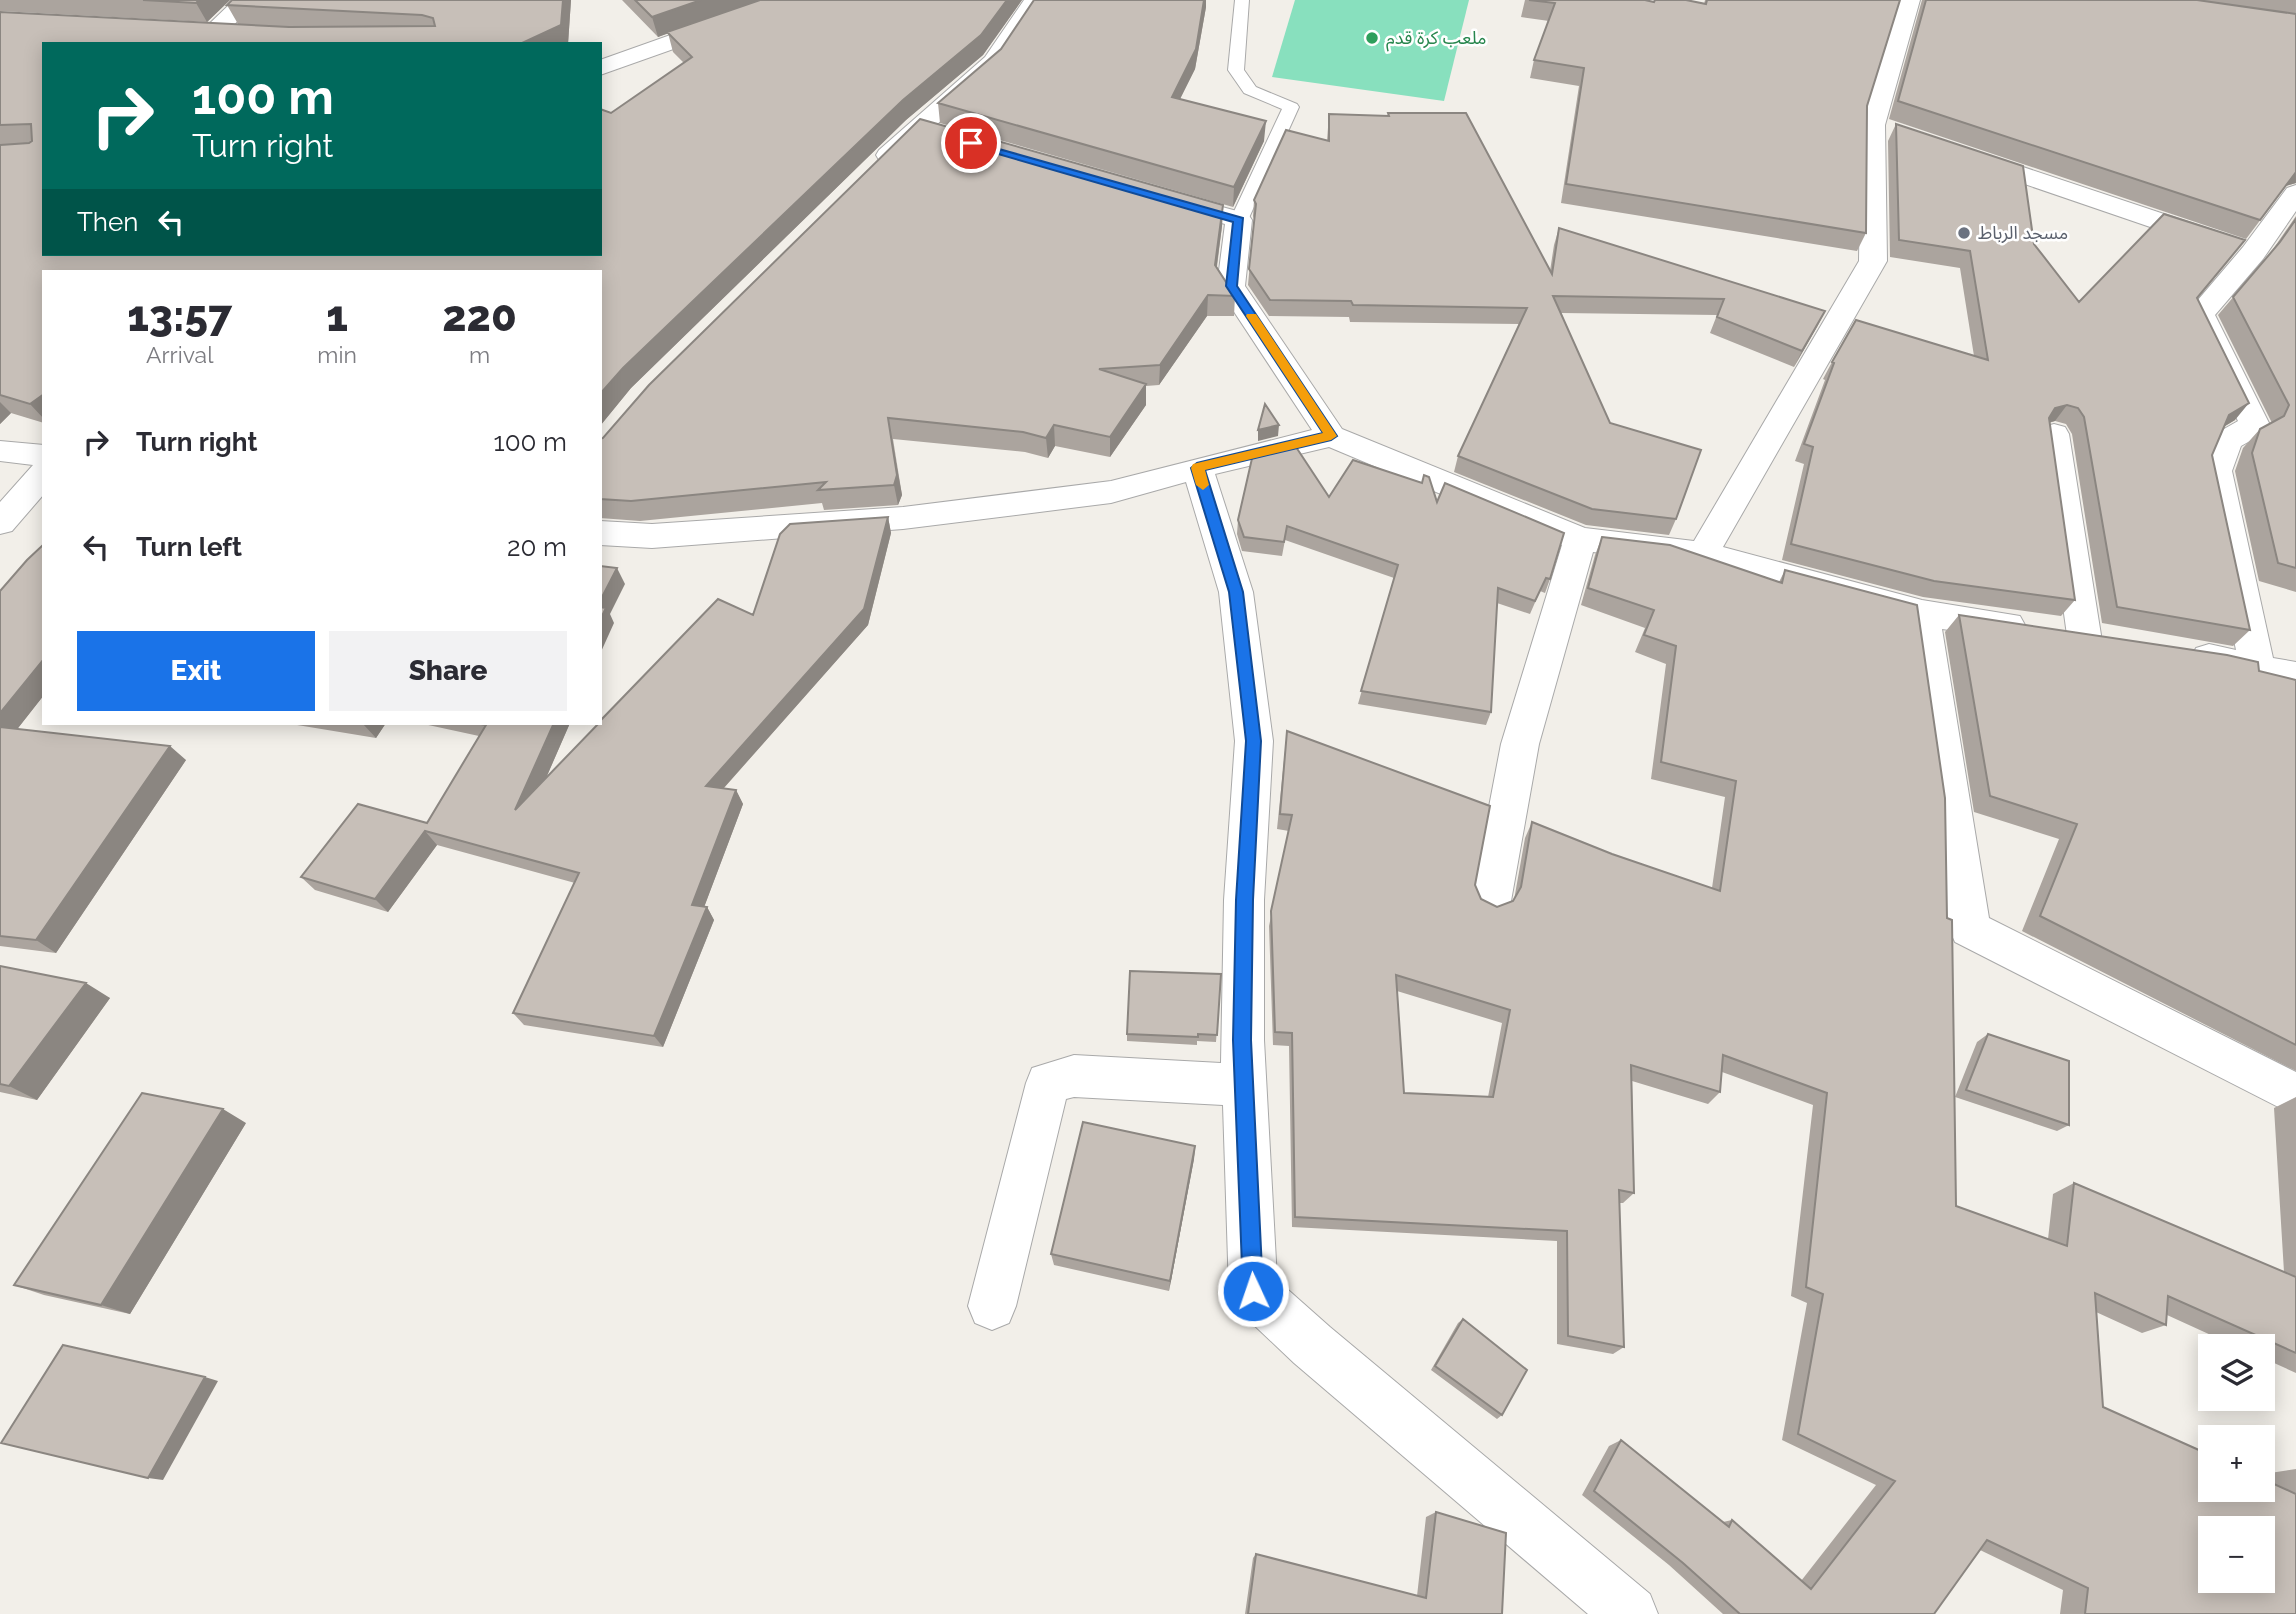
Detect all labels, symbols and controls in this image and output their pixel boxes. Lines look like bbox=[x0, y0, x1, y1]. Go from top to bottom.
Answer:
place label: ملعب كرة قدم bbox=[1386, 27, 1487, 52]
marker: ملعب كرة قدم bbox=[1364, 30, 1380, 46]
text: 100 m bbox=[192, 68, 334, 125]
icon: right bbox=[77, 70, 168, 161]
pin bbox=[941, 113, 1001, 173]
icon: arrive bbox=[952, 124, 990, 162]
text: Turn right bbox=[192, 127, 333, 164]
icon: left bbox=[152, 203, 190, 241]
text: Then bbox=[77, 207, 138, 237]
place label: مسجد الرباط bbox=[1978, 222, 2068, 244]
marker: مسجد الرباط bbox=[1956, 225, 1972, 241]
text: 13:57 bbox=[127, 292, 232, 341]
text: 1 bbox=[326, 292, 348, 341]
text: 220 bbox=[442, 292, 517, 341]
text: Arrival bbox=[146, 341, 213, 368]
text: min bbox=[317, 341, 357, 368]
text: m bbox=[469, 341, 490, 368]
icon: right bbox=[77, 423, 115, 461]
text: Turn right bbox=[136, 427, 257, 457]
text: 100 m bbox=[494, 427, 567, 457]
icon: left bbox=[77, 528, 115, 566]
text: Turn left bbox=[136, 532, 242, 562]
text: 20 m bbox=[507, 532, 567, 562]
button: Exit bbox=[77, 631, 315, 711]
button: Share bbox=[329, 631, 567, 711]
position arrow bbox=[1216, 1254, 1290, 1328]
map controls bbox=[2198, 1334, 2275, 1593]
button: layers bbox=[2198, 1334, 2275, 1411]
button: + bbox=[2198, 1425, 2275, 1502]
button: − bbox=[2198, 1516, 2275, 1593]

